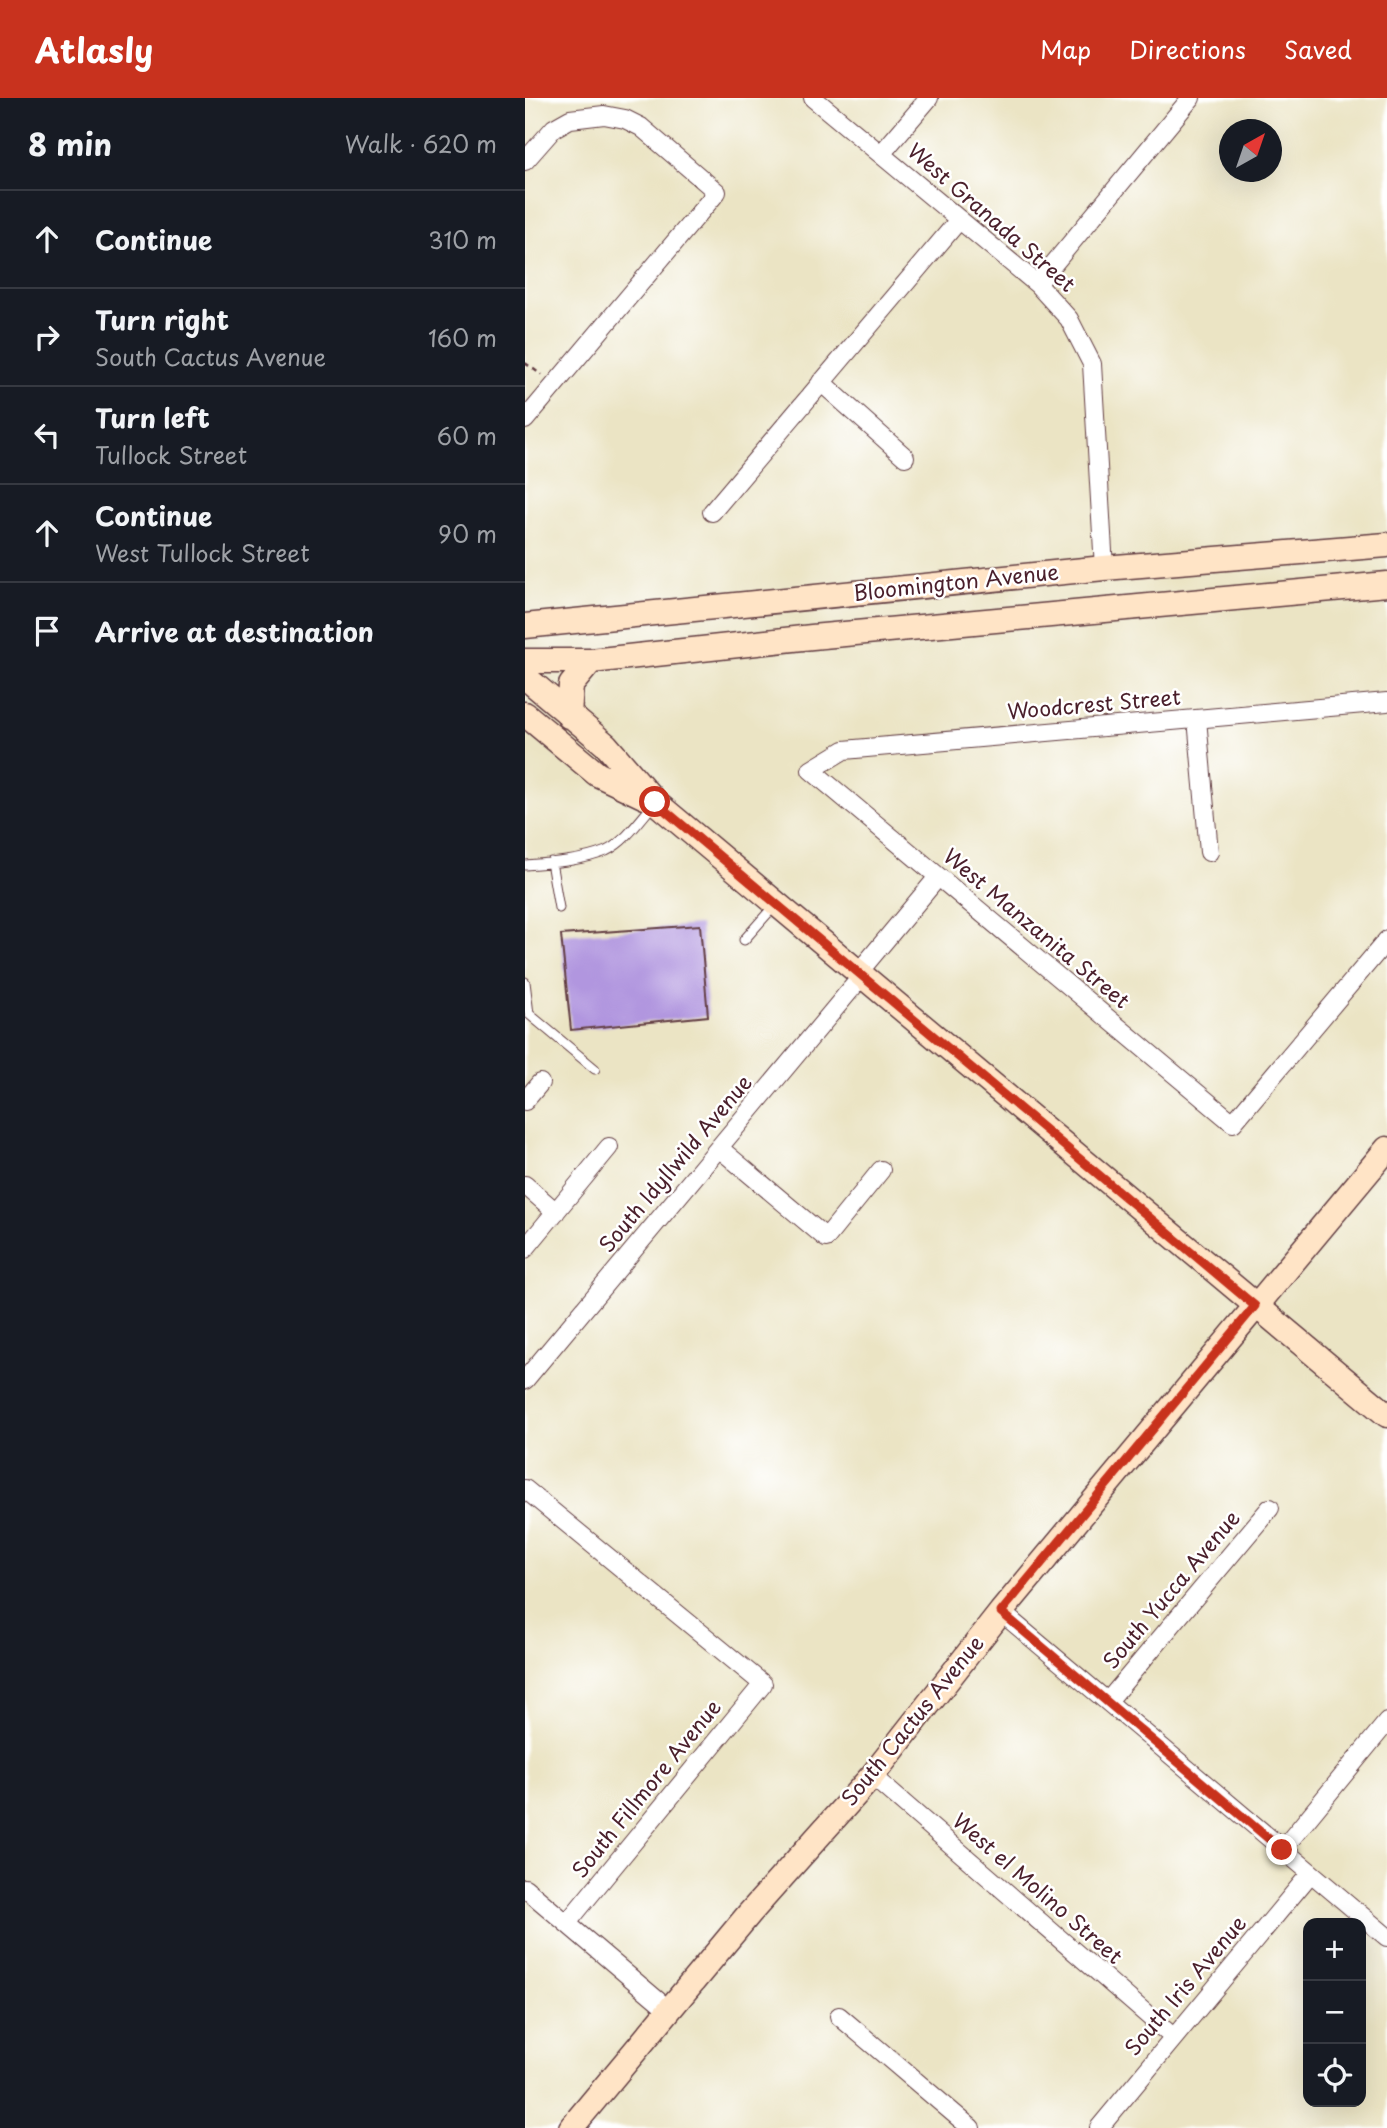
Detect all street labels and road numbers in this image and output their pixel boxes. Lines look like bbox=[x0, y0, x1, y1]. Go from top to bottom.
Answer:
street label: West Granada Street bbox=[901, 134, 1083, 299]
street label: Bloomington Avenue bbox=[852, 554, 1060, 608]
street label: Woodcrest Street bbox=[1006, 679, 1182, 727]
street label: West Manzanita Street bbox=[937, 840, 1138, 1015]
street label: South Idyllwild Avenue bbox=[590, 1067, 759, 1259]
street label: South Yucca Avenue bbox=[1094, 1502, 1247, 1675]
street label: South Cactus Avenue bbox=[833, 1628, 990, 1812]
street label: South Fillmore Avenue bbox=[563, 1692, 728, 1884]
street label: West el Molino Street bbox=[946, 1804, 1131, 1971]
street label: South Iris Avenue bbox=[1116, 1908, 1253, 2062]

